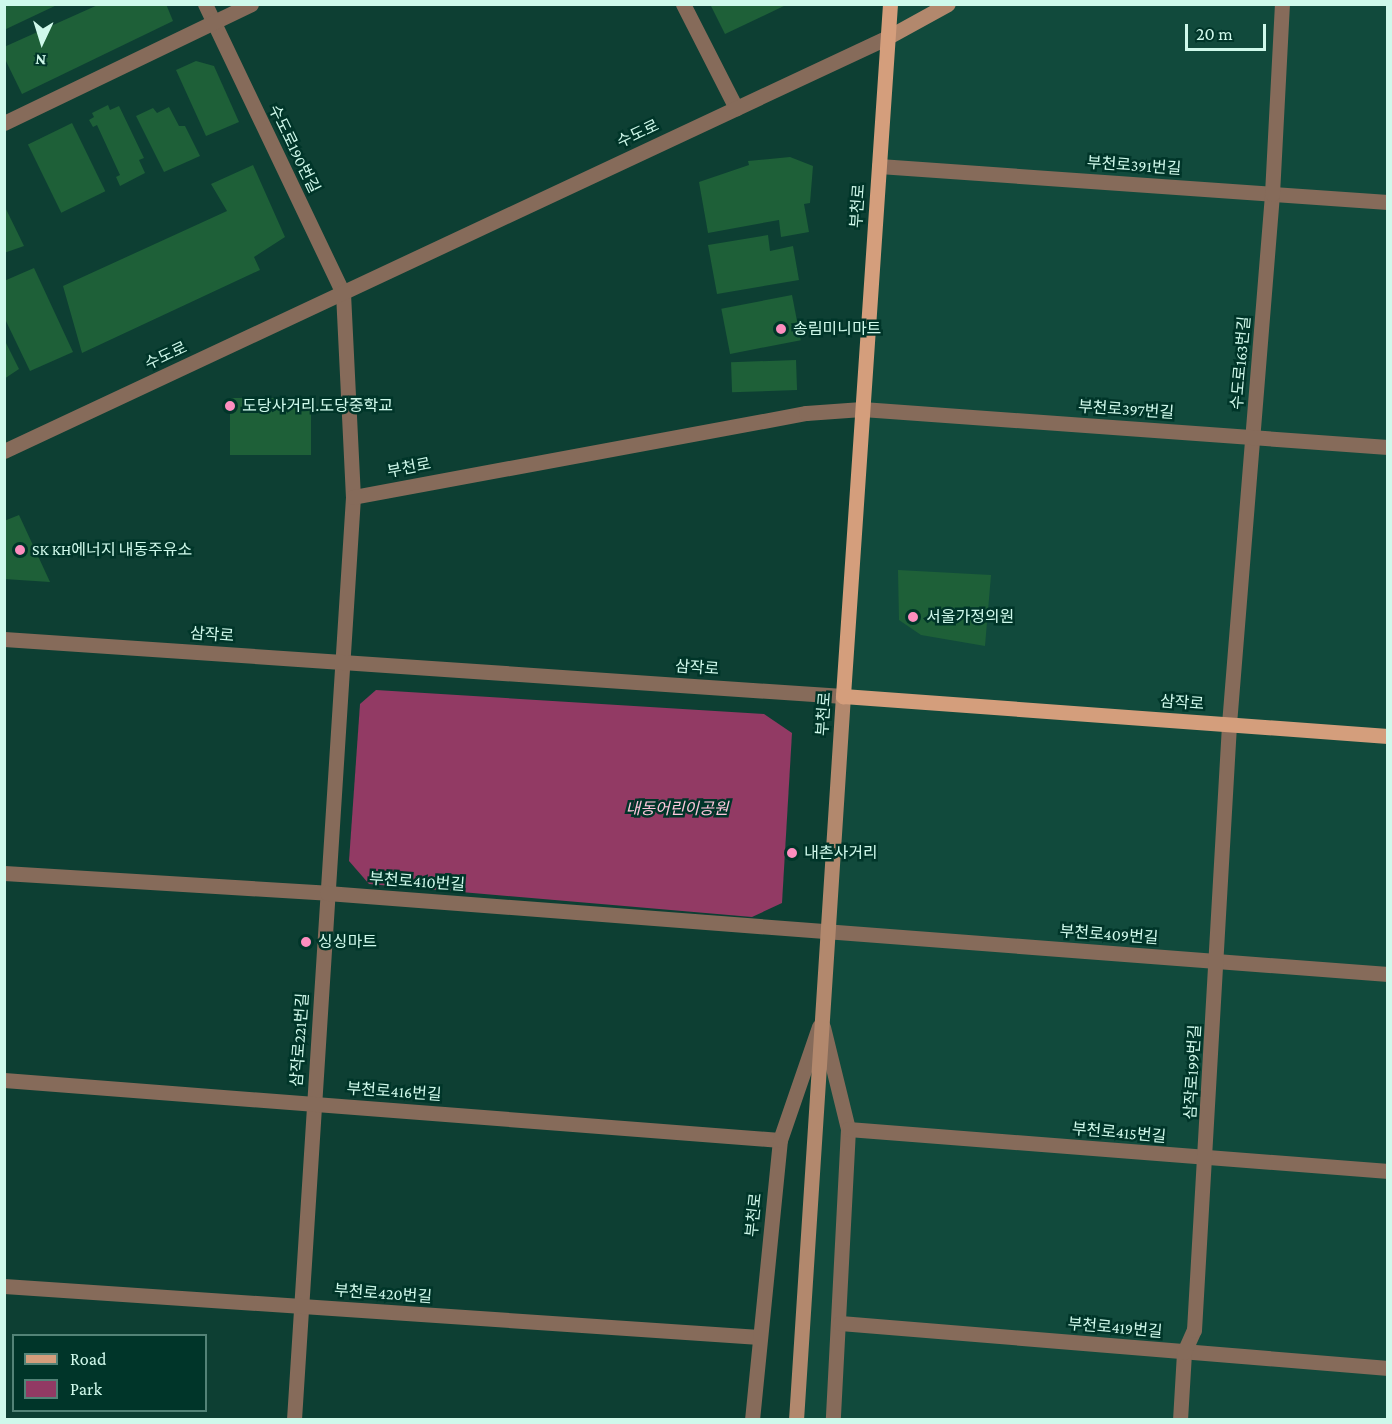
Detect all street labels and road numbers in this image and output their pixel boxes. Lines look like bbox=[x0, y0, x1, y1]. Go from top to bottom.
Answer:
street label: 수도로190번길 bbox=[264, 102, 324, 196]
street label: 수도로 bbox=[614, 116, 662, 152]
street label: 부천로391번길 bbox=[1086, 153, 1182, 179]
street label: 부천로 bbox=[847, 183, 869, 229]
street label: 수도로163번길 bbox=[1227, 315, 1255, 411]
street label: 수도로 bbox=[142, 338, 190, 374]
street label: 부천로397번길 bbox=[1077, 397, 1175, 423]
street label: 부천로 bbox=[385, 454, 433, 482]
street label: 삼작로 bbox=[189, 624, 235, 646]
street label: 삼작로 bbox=[674, 657, 720, 679]
street label: 부천로 bbox=[813, 691, 835, 737]
street label: 삼작로 bbox=[1159, 692, 1205, 714]
street label: 부천로410번길 bbox=[368, 869, 466, 895]
street label: 부천로409번길 bbox=[1059, 922, 1159, 948]
street label: 삼작로221번길 bbox=[287, 992, 313, 1088]
street label: 삼작로199번길 bbox=[1181, 1024, 1205, 1120]
street label: 부천로416번길 bbox=[346, 1079, 442, 1105]
street label: 부천로415번길 bbox=[1071, 1119, 1167, 1147]
street label: 부천로 bbox=[742, 1192, 766, 1238]
street label: 부천로420번길 bbox=[333, 1281, 433, 1307]
street label: 부천로419번길 bbox=[1067, 1314, 1163, 1342]

